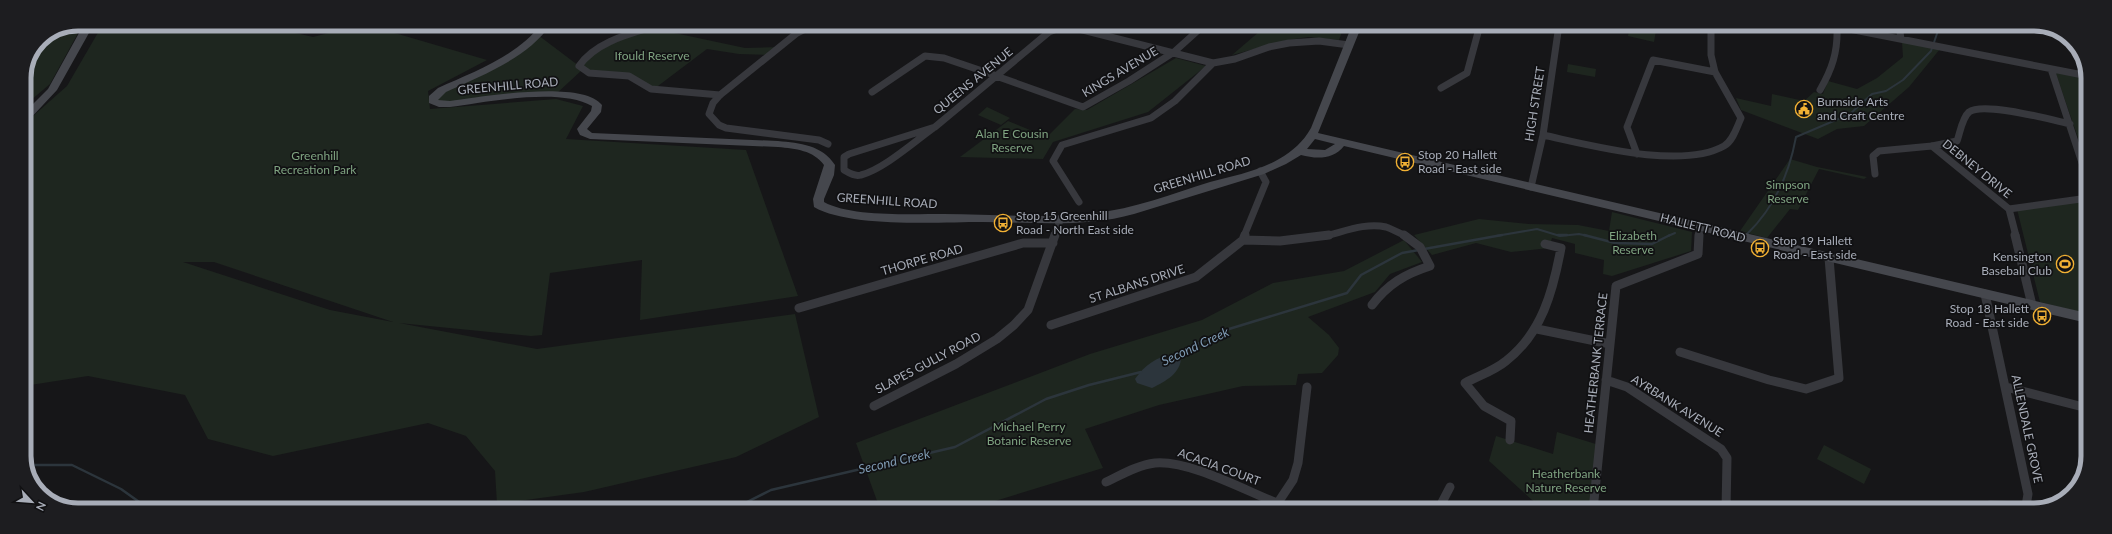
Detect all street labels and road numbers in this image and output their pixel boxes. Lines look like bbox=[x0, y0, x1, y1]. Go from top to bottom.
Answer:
street label: KINGS AVENUE bbox=[1079, 43, 1160, 100]
street label: QUEENS AVENUE bbox=[930, 44, 1016, 117]
street label: HIGH STREET bbox=[1521, 65, 1548, 142]
street label: GREENHILL ROAD bbox=[457, 74, 559, 97]
street label: DEBNEY DRIVE bbox=[1940, 136, 2015, 201]
street label: GREENHILL ROAD bbox=[1151, 153, 1252, 196]
street label: GREENHILL ROAD bbox=[836, 189, 938, 212]
street label: HALLETT ROAD bbox=[1659, 210, 1747, 245]
street label: THORPE ROAD bbox=[879, 241, 965, 278]
street label: ST ALBANS DRIVE bbox=[1087, 261, 1187, 306]
street label: HEATHERBANK TERRACE bbox=[1581, 292, 1610, 434]
street label: SLAPES GULLY ROAD bbox=[872, 328, 983, 397]
street label: AYRBANK AVENUE bbox=[1629, 371, 1726, 440]
street label: ALLENDALE GROVE bbox=[2009, 373, 2046, 484]
street label: ACACIA COURT bbox=[1176, 445, 1262, 488]

